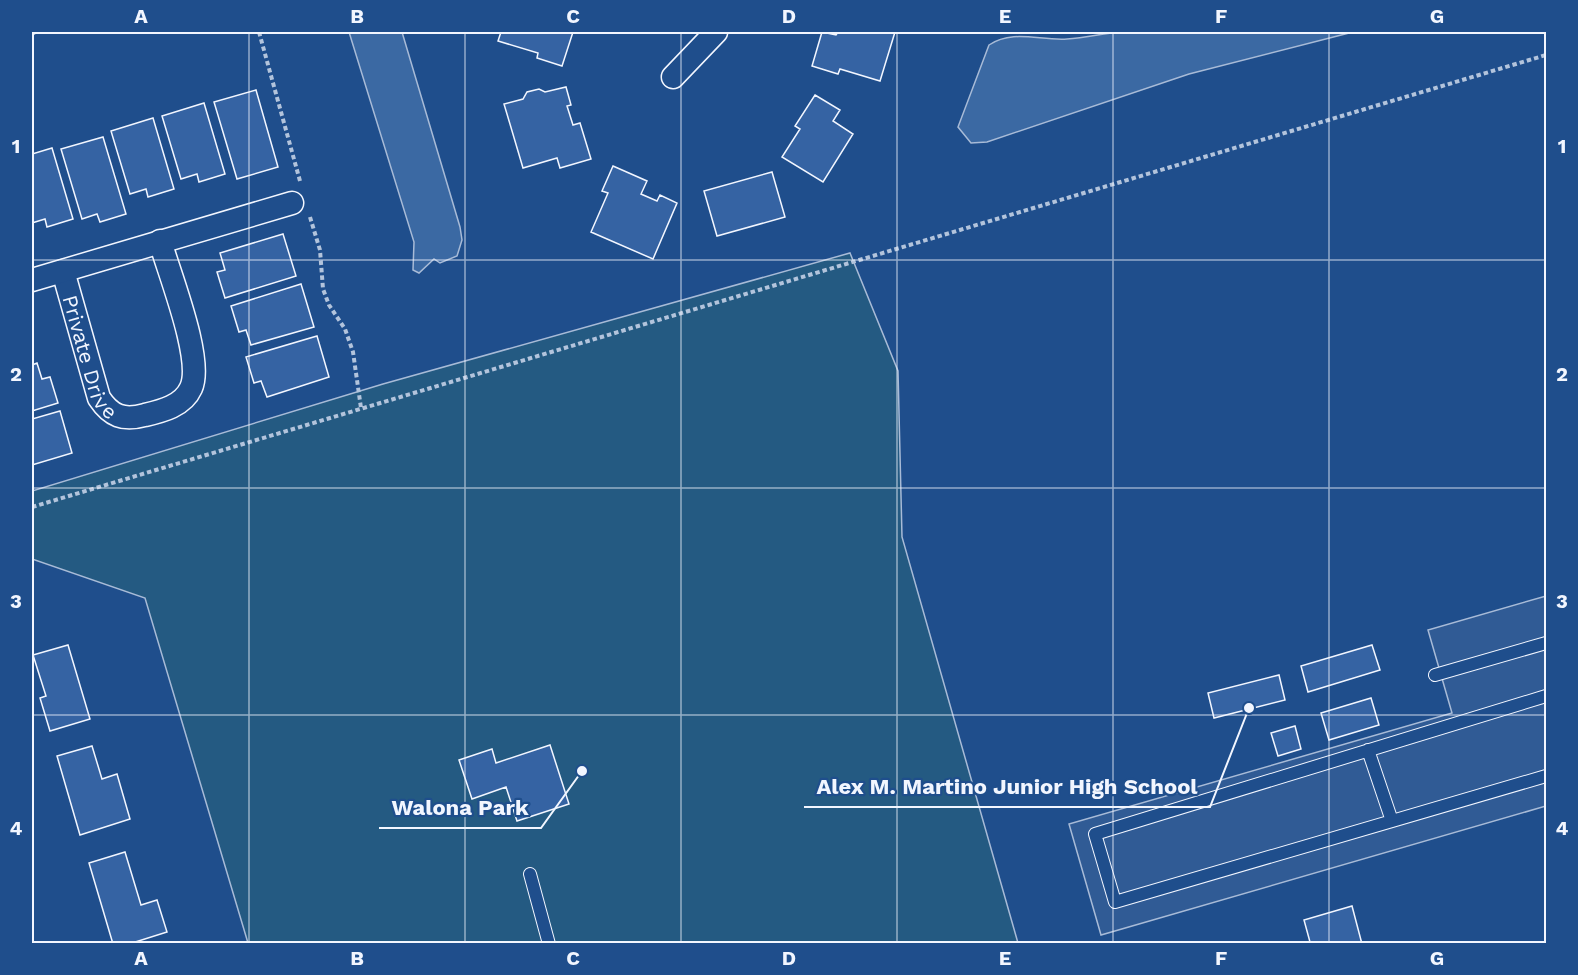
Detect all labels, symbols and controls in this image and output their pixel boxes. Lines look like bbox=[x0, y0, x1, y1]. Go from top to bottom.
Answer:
text: A bbox=[134, 4, 148, 28]
text: B bbox=[350, 4, 364, 28]
text: C bbox=[566, 4, 580, 28]
text: D bbox=[782, 4, 796, 28]
text: E bbox=[999, 4, 1011, 28]
text: F bbox=[1215, 4, 1227, 28]
text: G bbox=[1430, 4, 1444, 28]
text: 1 bbox=[12, 134, 20, 158]
text: 1 bbox=[1558, 134, 1566, 158]
street label: Private Drive bbox=[58, 292, 123, 424]
text: 2 bbox=[10, 362, 22, 386]
text: 2 bbox=[1556, 362, 1568, 386]
text: 3 bbox=[10, 589, 22, 613]
text: 3 bbox=[1556, 589, 1568, 613]
callout: Alex M. Martino Junior High School bbox=[804, 767, 1210, 807]
text: Alex M. Martino Junior High School bbox=[816, 774, 1198, 799]
callout: Walona Park bbox=[379, 788, 541, 828]
text: Walona Park bbox=[391, 795, 529, 820]
text: 4 bbox=[10, 816, 23, 840]
text: 4 bbox=[1556, 816, 1569, 840]
text: A bbox=[134, 946, 148, 970]
text: B bbox=[350, 946, 364, 970]
text: C bbox=[566, 946, 580, 970]
text: D bbox=[782, 946, 796, 970]
text: E bbox=[999, 946, 1011, 970]
text: F bbox=[1215, 946, 1227, 970]
text: G bbox=[1430, 946, 1444, 970]

